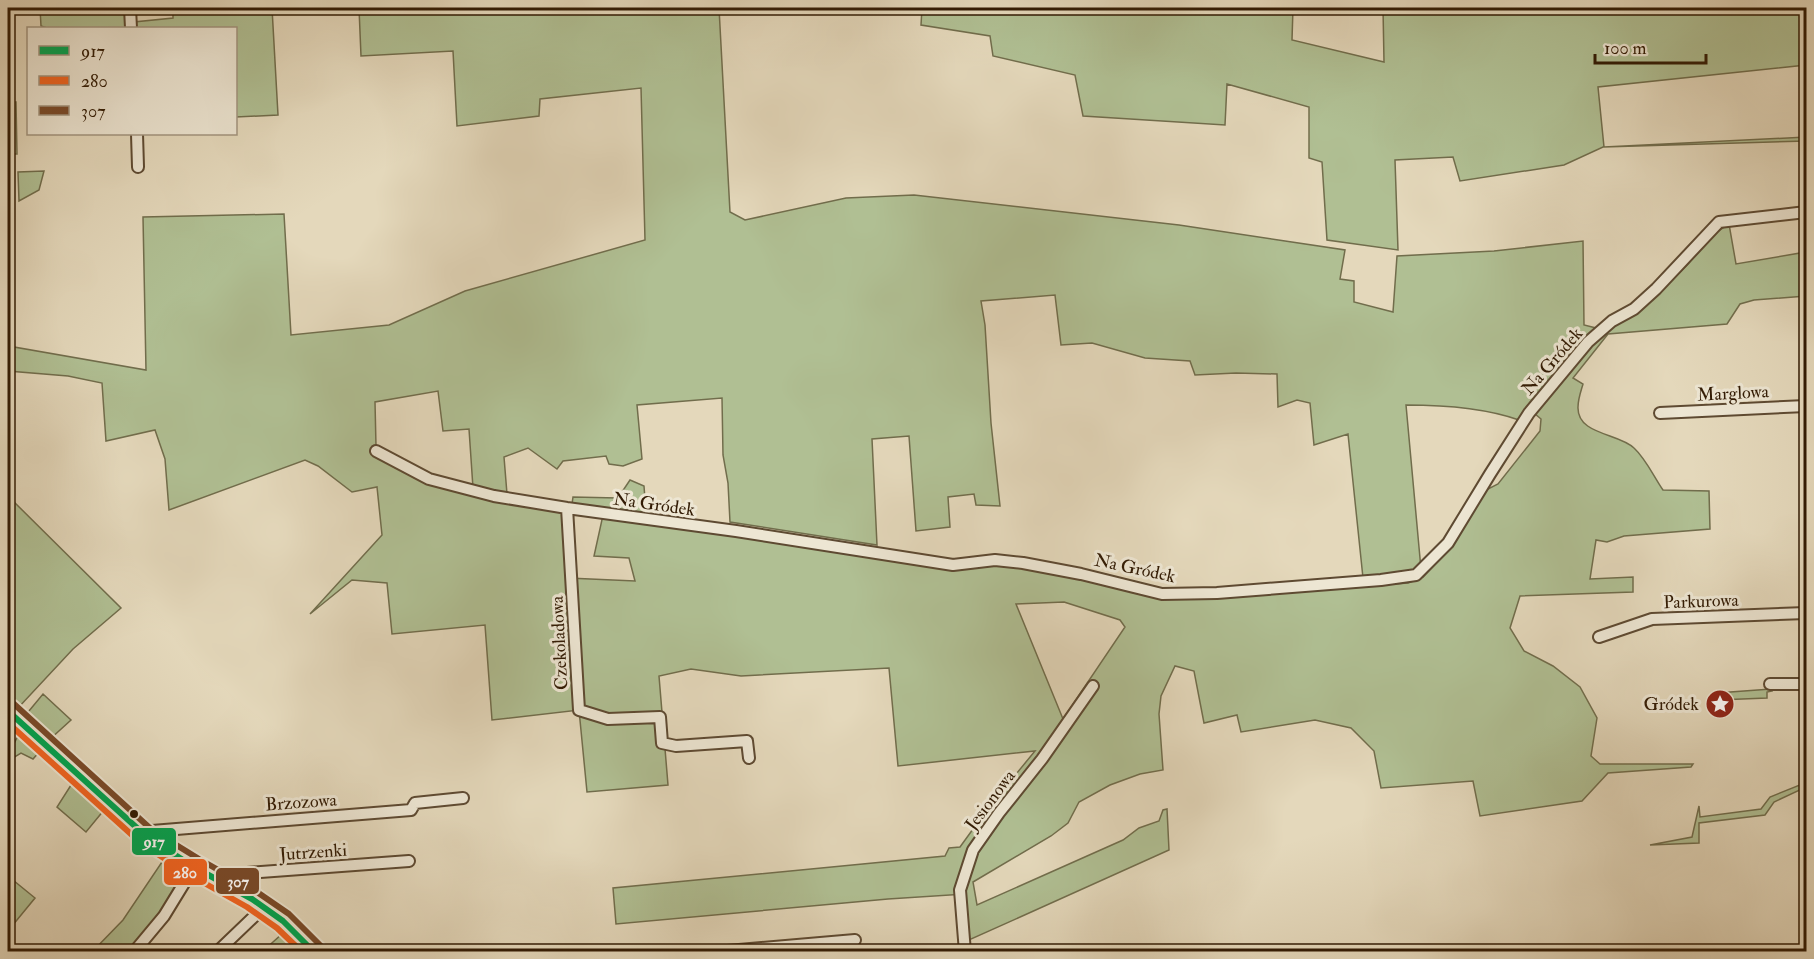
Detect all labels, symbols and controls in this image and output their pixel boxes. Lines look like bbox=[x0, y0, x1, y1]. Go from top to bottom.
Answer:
legend bbox=[27, 27, 237, 135]
scale bar bbox=[1595, 27, 1706, 65]
text: 100 m bbox=[1604, 37, 1647, 60]
text: 917 bbox=[79, 40, 105, 63]
text: 280 bbox=[81, 70, 108, 93]
text: 307 bbox=[81, 100, 105, 123]
street label: Na Gródek bbox=[1517, 322, 1588, 400]
street label: Marglowa bbox=[1697, 380, 1770, 407]
street label: Na Gródek bbox=[612, 487, 697, 522]
street label: Na Gródek bbox=[1092, 549, 1178, 588]
street label: Parkurowa bbox=[1663, 589, 1740, 614]
street label: Czekoladowa bbox=[546, 595, 573, 691]
place icon: Gródek bbox=[1704, 688, 1736, 720]
place label: Gródek bbox=[1644, 693, 1699, 716]
street label: Jesionowa bbox=[959, 765, 1021, 836]
street label: Brzozowa bbox=[265, 788, 338, 816]
unlabelled marker bbox=[128, 808, 140, 820]
line badge: 917 bbox=[131, 827, 177, 856]
text: 917 bbox=[141, 832, 165, 852]
street label: Jutrzenki bbox=[277, 839, 348, 866]
line badge: 280 bbox=[163, 858, 208, 886]
text: 280 bbox=[173, 863, 197, 883]
line badge: 307 bbox=[215, 867, 260, 895]
text: 307 bbox=[227, 872, 250, 892]

